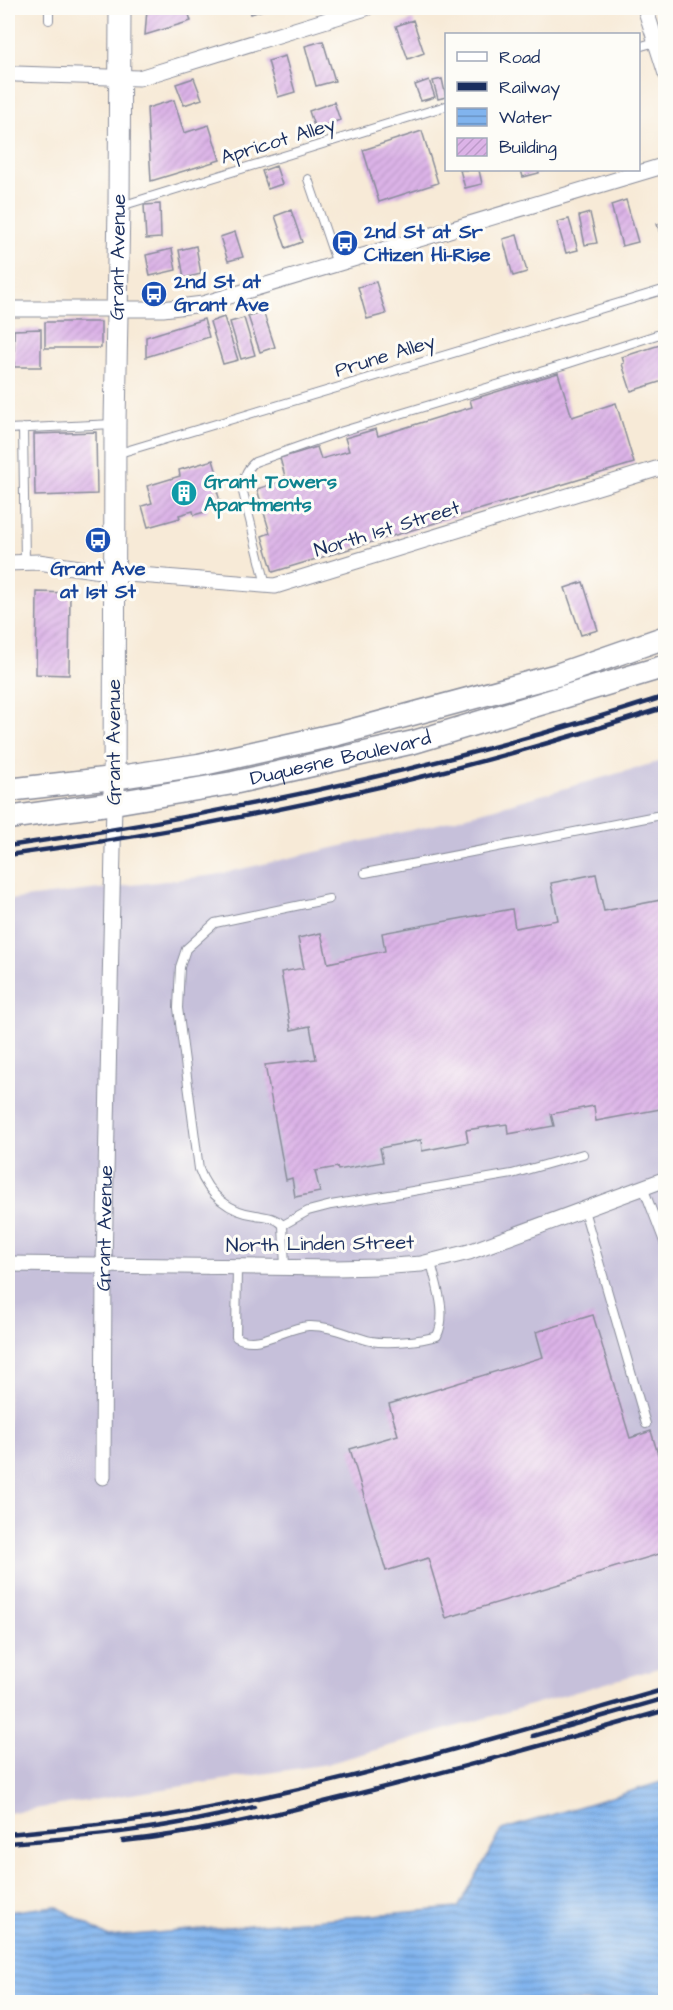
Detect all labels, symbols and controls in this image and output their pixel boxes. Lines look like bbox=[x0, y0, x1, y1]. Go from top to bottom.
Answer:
legend bbox=[445, 33, 640, 171]
text: Road bbox=[499, 45, 540, 70]
text: Railway bbox=[499, 75, 560, 101]
text: Water bbox=[499, 105, 552, 130]
street label: Apricot Alley bbox=[217, 110, 339, 173]
text: Building bbox=[499, 135, 557, 161]
street label: Grant Avenue bbox=[103, 194, 133, 320]
place label: 2nd St at Sr Citizen Hi-Rise bbox=[363, 218, 491, 269]
bus stop icon: 2nd St at Sr Citizen Hi-Rise bbox=[330, 228, 360, 258]
place label: 2nd St at Grant Ave bbox=[173, 268, 269, 319]
bus stop icon: 2nd St at Grant Ave bbox=[139, 279, 169, 309]
street label: Prune Alley bbox=[331, 327, 439, 385]
place label: Grant Towers Apartments bbox=[204, 468, 337, 519]
building icon: Grant Towers Apartments bbox=[169, 478, 199, 508]
street label: North 1st Street bbox=[311, 494, 463, 564]
bus stop icon: Grant Ave at 1st St bbox=[83, 525, 113, 555]
place label: Grant Ave at 1st St bbox=[50, 555, 146, 606]
street label: Grant Avenue bbox=[100, 679, 128, 805]
street label: Duquesne Boulevard bbox=[247, 724, 434, 793]
street label: Grant Avenue bbox=[90, 1164, 120, 1291]
street label: North Linden Street bbox=[226, 1228, 414, 1260]

